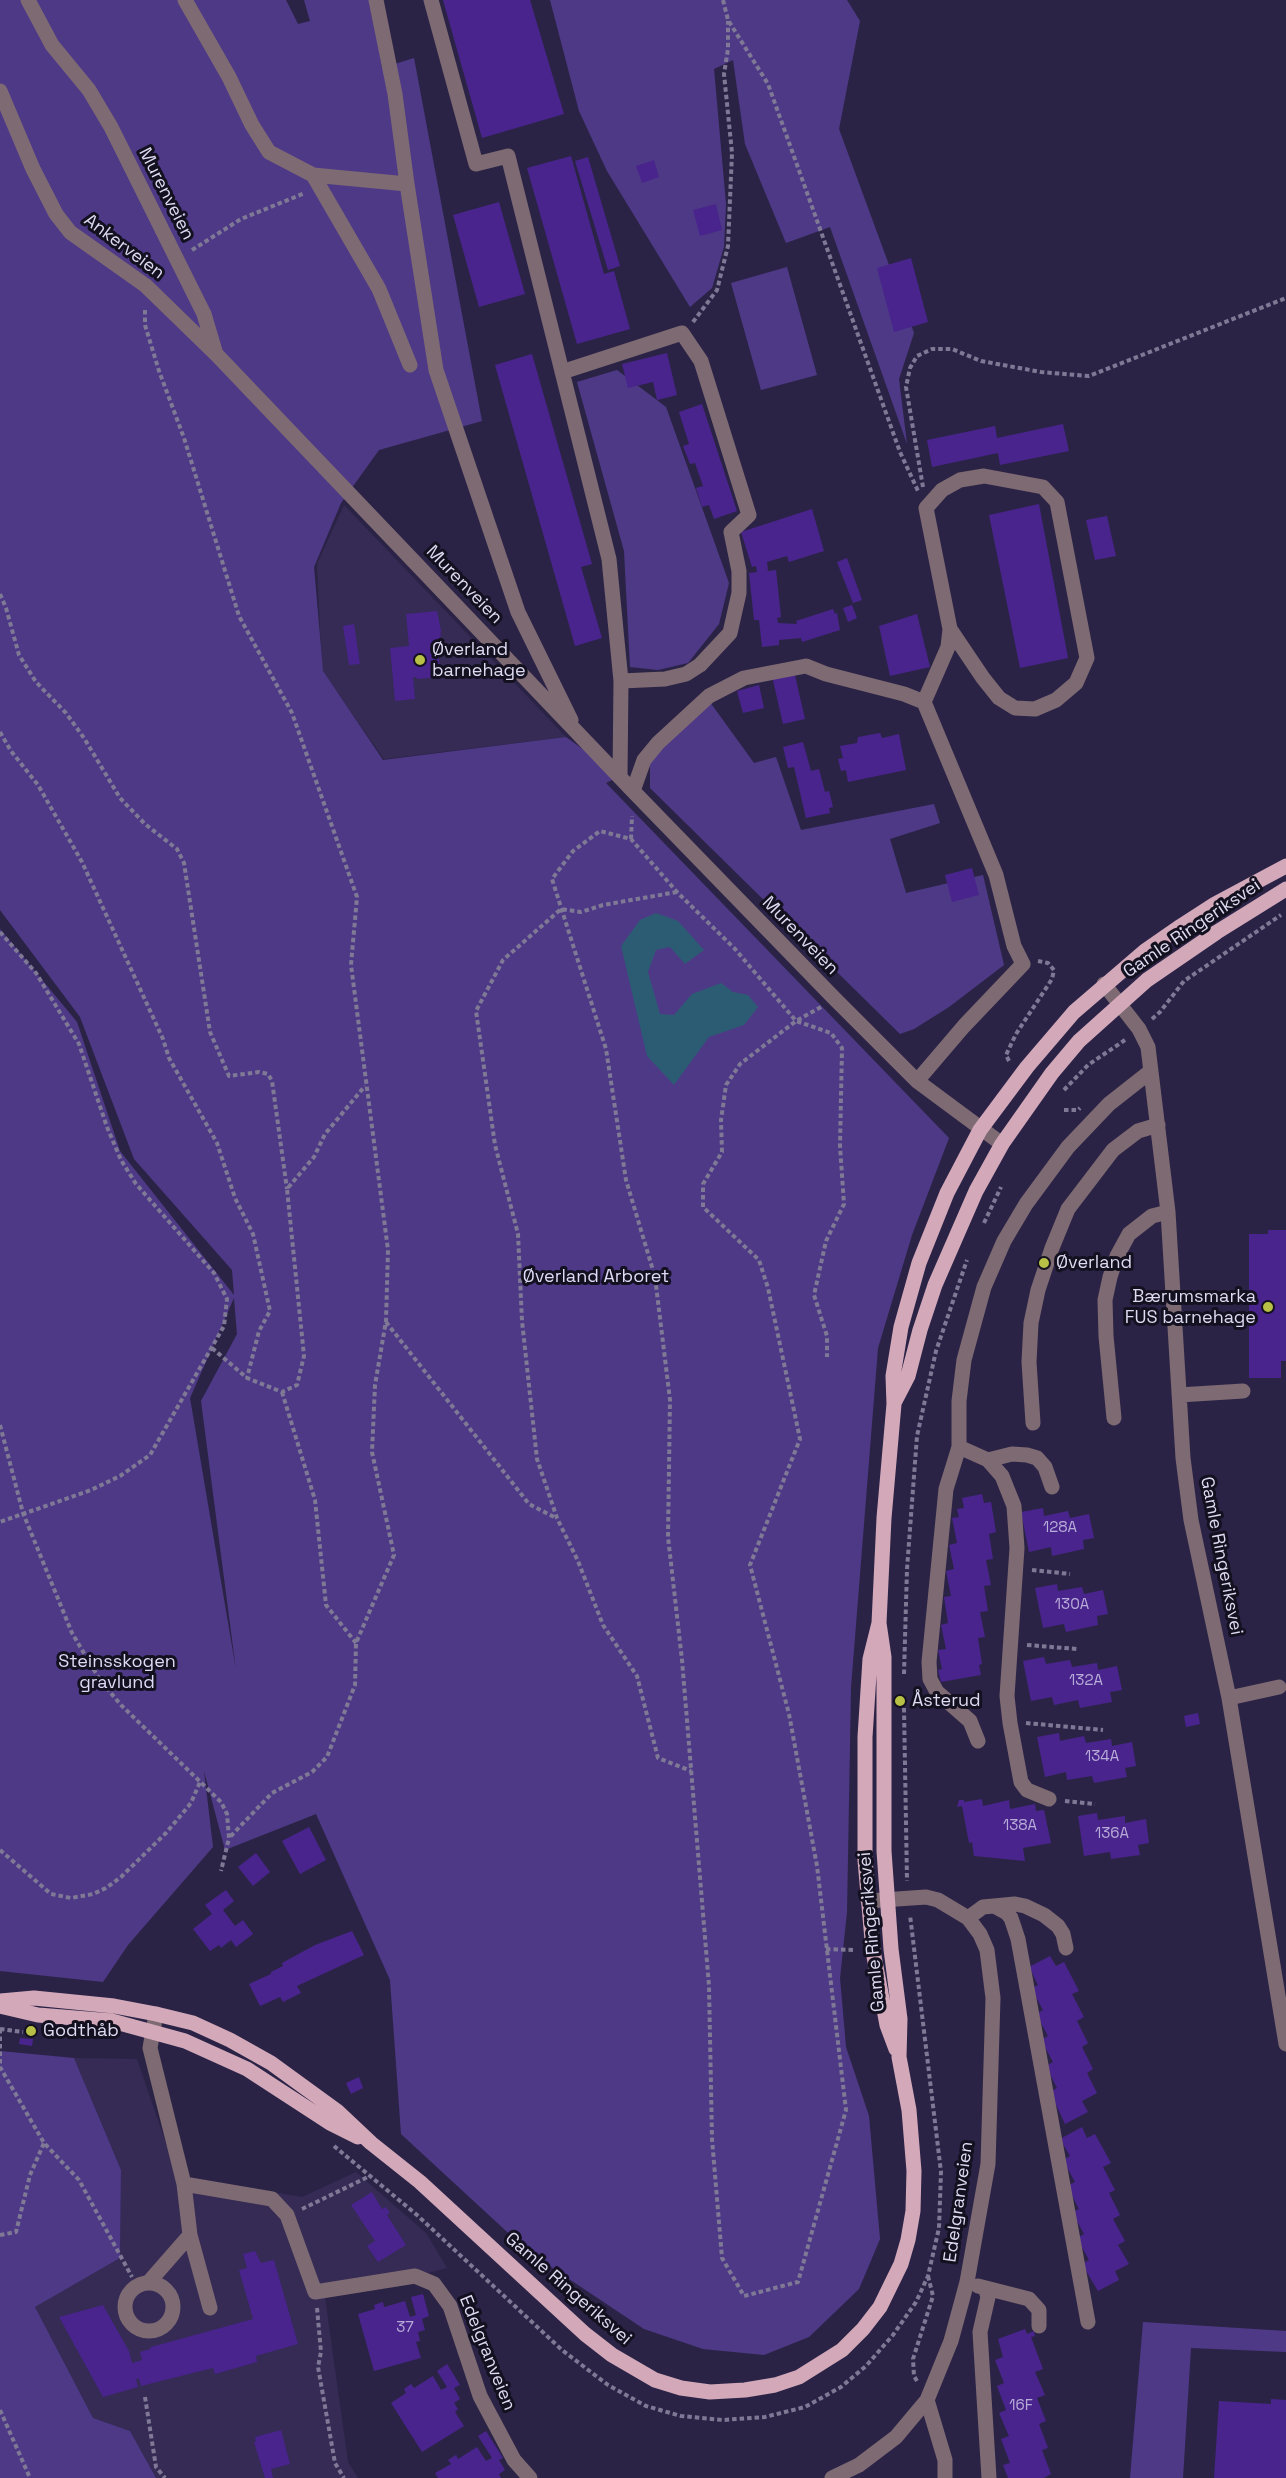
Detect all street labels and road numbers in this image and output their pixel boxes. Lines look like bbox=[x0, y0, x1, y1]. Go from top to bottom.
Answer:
street label: Murenveien bbox=[134, 144, 198, 244]
street label: Ankerveien bbox=[80, 210, 168, 284]
street label: Murenveien bbox=[421, 541, 507, 629]
street label: Gamle Ringeriksvei bbox=[1119, 875, 1265, 983]
street label: Murenveien bbox=[757, 892, 843, 980]
street label: Gamle Ringeriksvei bbox=[1195, 1475, 1247, 1637]
street label: Gamle Ringeriksvei bbox=[854, 1851, 890, 2013]
street label: Edelgranveien bbox=[940, 2140, 978, 2264]
street label: Gamle Ringeriksvei bbox=[500, 2228, 636, 2350]
street label: Edelgranveien bbox=[454, 2292, 520, 2414]

